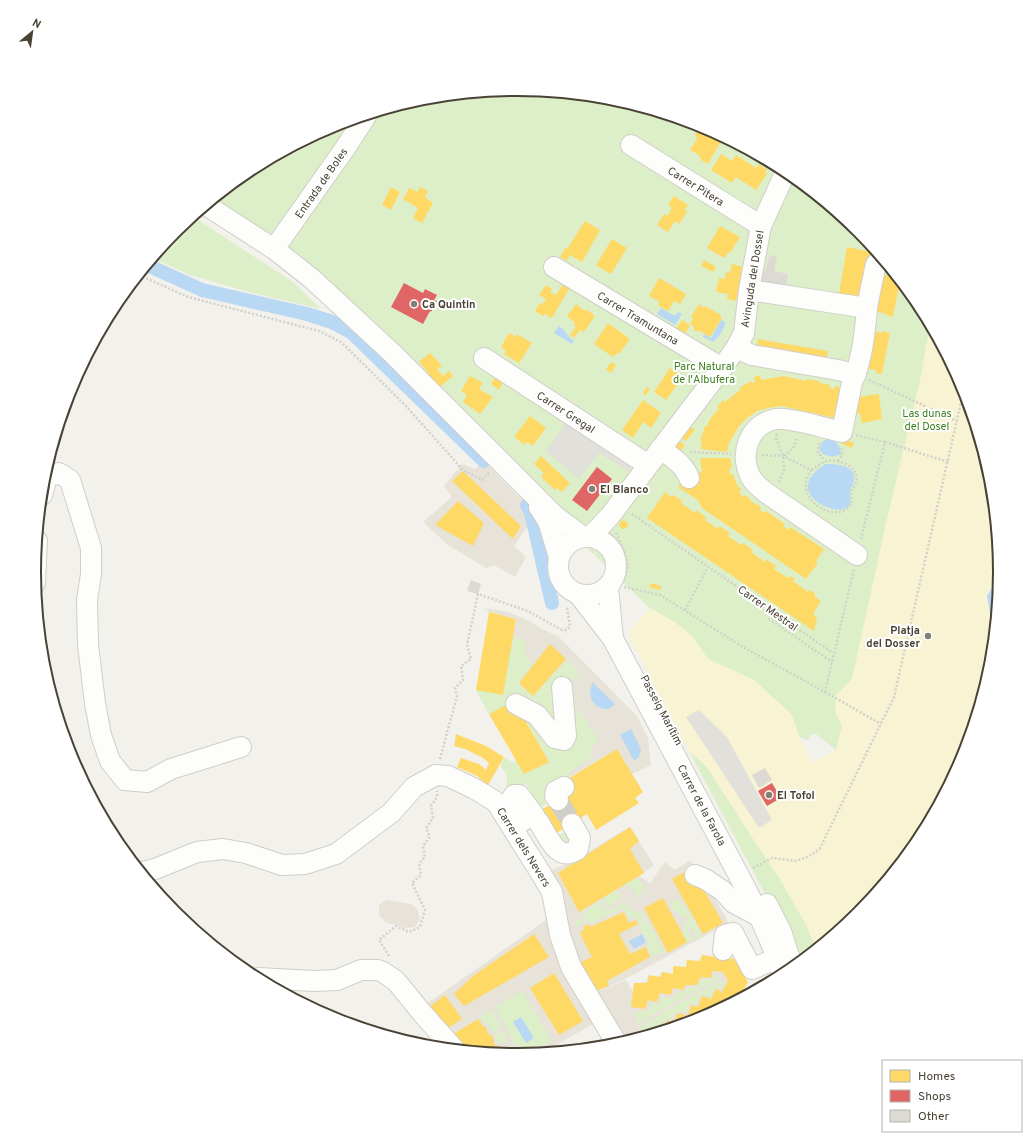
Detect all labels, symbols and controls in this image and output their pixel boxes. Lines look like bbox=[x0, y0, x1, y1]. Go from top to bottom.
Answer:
north arrow bbox=[12, 12, 52, 52]
text: N bbox=[30, 16, 43, 32]
street label: Entrada de Boles bbox=[292, 146, 351, 222]
street label: Carrer Pitera bbox=[665, 164, 726, 210]
street label: Avinguda del Dossel bbox=[738, 229, 768, 329]
street label: Carrer Tramuntana bbox=[594, 289, 681, 349]
place label: Ca Quintin bbox=[422, 298, 476, 312]
marker: Ca Quintin bbox=[409, 299, 419, 309]
park label: Parc Natural de l'Albufera bbox=[673, 360, 735, 387]
street label: Carrer Gregal bbox=[534, 389, 597, 437]
park label: Las dunas del Dosel bbox=[902, 407, 952, 434]
place label: El Blanco bbox=[600, 483, 649, 497]
marker: El Blanco bbox=[587, 484, 597, 494]
street label: Carrer Mestral bbox=[735, 583, 800, 635]
place label: Platja del Dosser bbox=[866, 624, 920, 651]
marker: Platja del Dosser bbox=[923, 631, 933, 641]
street label: Passeig Marítim bbox=[637, 673, 686, 748]
street label: Carrer de la Farola bbox=[674, 762, 729, 849]
place label: El Tofol bbox=[777, 789, 815, 803]
marker: El Tofol bbox=[764, 790, 774, 800]
street label: Carrer dels Nevers bbox=[493, 805, 553, 890]
legend bbox=[882, 1060, 1022, 1132]
text: Homes bbox=[918, 1069, 955, 1085]
text: Shops bbox=[918, 1089, 951, 1105]
text: Other bbox=[918, 1109, 950, 1125]

